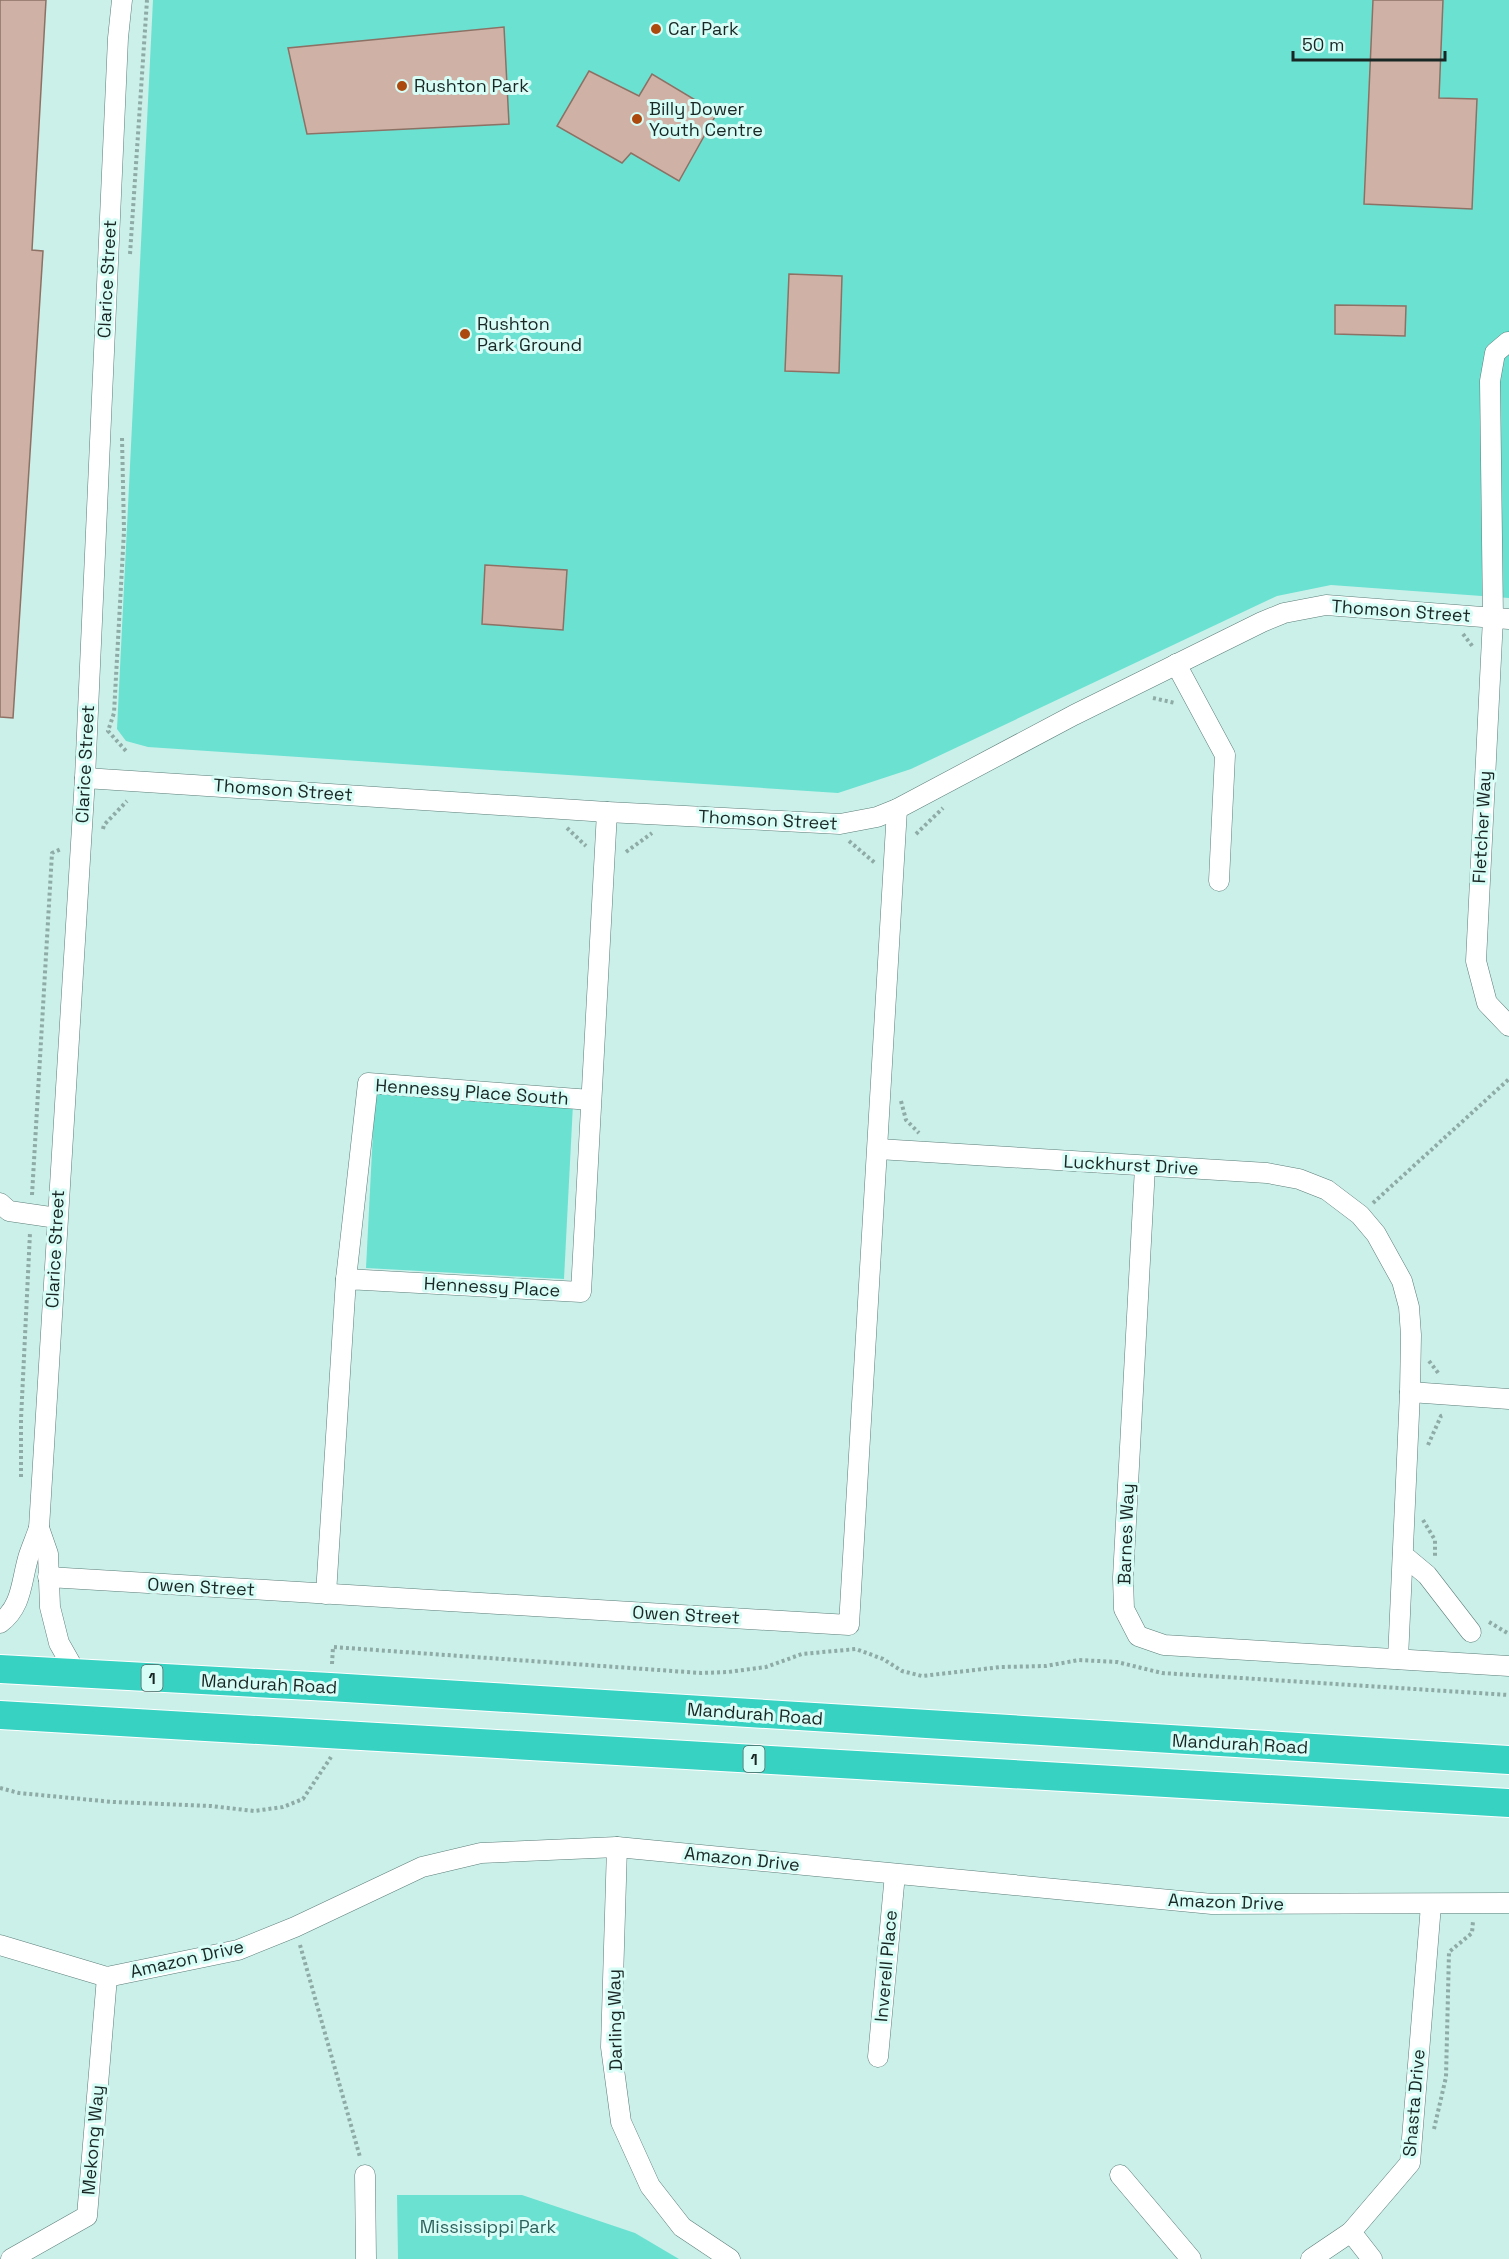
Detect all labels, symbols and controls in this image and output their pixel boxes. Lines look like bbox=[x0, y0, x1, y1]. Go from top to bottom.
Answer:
place label: Car Park bbox=[668, 17, 739, 40]
marker: Car Park bbox=[649, 22, 663, 36]
scale bar bbox=[1293, 24, 1444, 62]
text: 50 m bbox=[1302, 33, 1344, 56]
place label: Rushton Park bbox=[414, 74, 529, 97]
marker: Rushton Park bbox=[395, 79, 409, 93]
place label: Billy Dower Youth Centre bbox=[649, 97, 763, 141]
marker: Billy Dower Youth Centre bbox=[630, 112, 644, 126]
street label: Clarice Street bbox=[92, 219, 121, 339]
place label: Rushton Park Ground bbox=[477, 312, 582, 356]
marker: Rushton Park Ground bbox=[458, 327, 472, 341]
street label: Thomson Street bbox=[1331, 594, 1471, 627]
street label: Clarice Street bbox=[70, 704, 99, 824]
street label: Fletcher Way bbox=[1467, 770, 1496, 884]
street label: Thomson Street bbox=[213, 773, 353, 806]
street label: Thomson Street bbox=[698, 804, 838, 835]
street label: Hennessy Place South bbox=[375, 1073, 569, 1110]
street label: Luckhurst Drive bbox=[1063, 1149, 1199, 1180]
street label: Clarice Street bbox=[40, 1189, 69, 1309]
street label: Hennessy Place bbox=[423, 1271, 561, 1302]
street label: Barnes Way bbox=[1112, 1483, 1139, 1585]
street label: Owen Street bbox=[147, 1572, 255, 1601]
street label: Owen Street bbox=[632, 1600, 740, 1629]
road number: 1 bbox=[142, 1665, 162, 1691]
street label: Mandurah Road bbox=[200, 1668, 338, 1699]
street label: Mandurah Road bbox=[686, 1697, 824, 1730]
street label: Mandurah Road bbox=[1171, 1728, 1309, 1759]
road number: 1 bbox=[744, 1746, 764, 1772]
street label: Amazon Drive bbox=[683, 1841, 801, 1876]
street label: Amazon Drive bbox=[1168, 1888, 1284, 1915]
street label: Inverell Place bbox=[869, 1909, 902, 2023]
street label: Amazon Drive bbox=[128, 1934, 246, 1983]
street label: Darling Way bbox=[602, 1969, 627, 2071]
street label: Shasta Drive bbox=[1397, 2048, 1430, 2158]
street label: Mekong Way bbox=[76, 2084, 109, 2196]
park label: Mississippi Park bbox=[420, 2215, 557, 2238]

